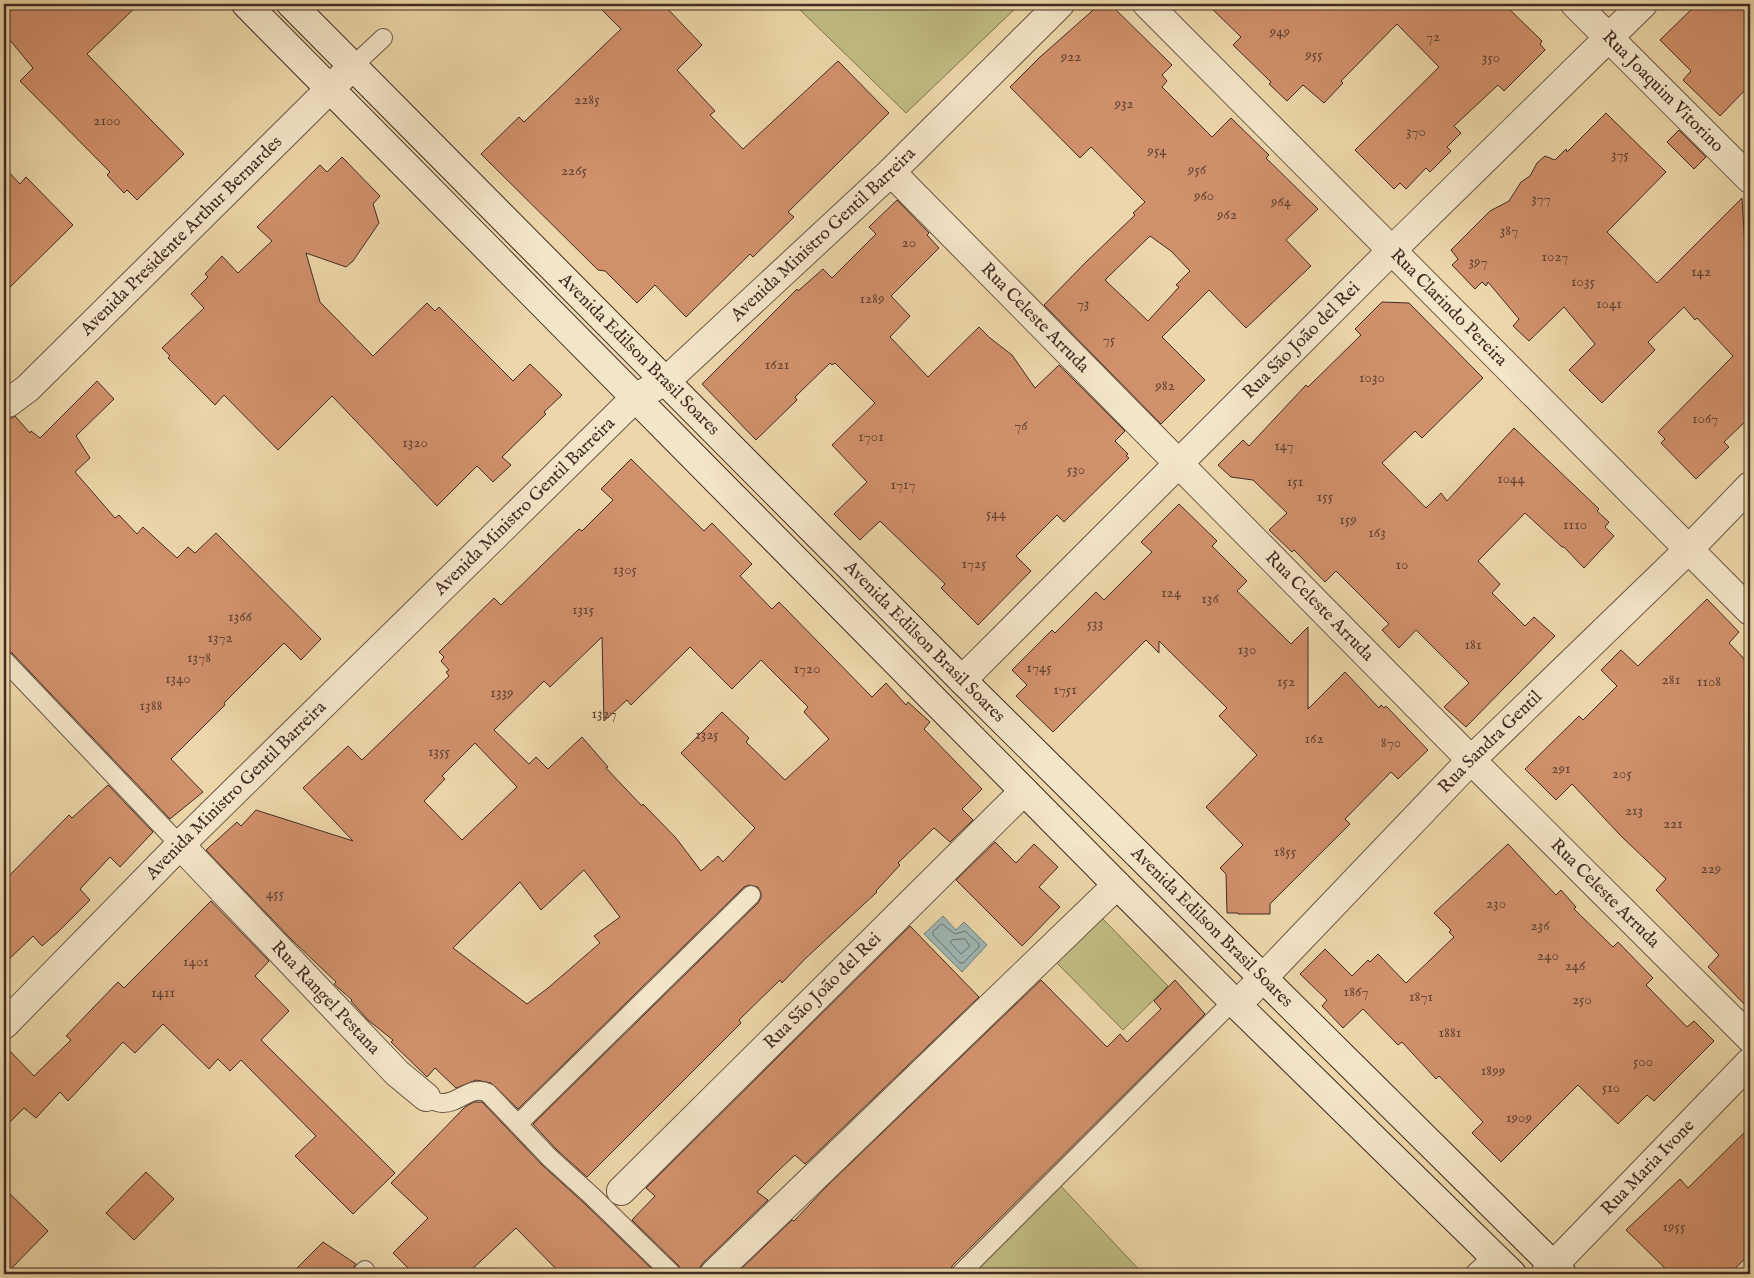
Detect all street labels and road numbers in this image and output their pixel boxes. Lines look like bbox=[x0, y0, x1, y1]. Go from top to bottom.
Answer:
street label: Rua Joaquim Vitorino bbox=[1597, 26, 1729, 158]
street label: Avenida Presidente Arthur Bernardes bbox=[75, 131, 287, 342]
street label: Avenida Ministro Gentil Barreira bbox=[725, 142, 921, 327]
street label: Rua Clarindo Pereira bbox=[1385, 244, 1512, 372]
street label: Rua Celeste Arruda bbox=[976, 258, 1094, 378]
street label: Avenida Edilson Brasil Soares bbox=[553, 268, 724, 441]
street label: Rua São João del Rei bbox=[1238, 277, 1365, 404]
street label: Avenida Ministro Gentil Barreira bbox=[429, 412, 620, 601]
street label: Rua Celeste Arruda bbox=[1260, 546, 1379, 666]
street label: Avenida Edilson Brasil Soares bbox=[838, 555, 1010, 728]
street label: Rua Sandra Gentil bbox=[1433, 686, 1547, 799]
street label: Avenida Ministro Gentil Barreira bbox=[140, 696, 331, 885]
street label: Rua Celeste Arruda bbox=[1545, 834, 1665, 953]
street label: Avenida Edilson Brasil Soares bbox=[1125, 841, 1298, 1013]
street label: Rua São João del Rei bbox=[759, 927, 886, 1054]
street label: Rua Rangel Pestana bbox=[266, 936, 385, 1060]
street label: Rua Maria Ivone bbox=[1596, 1115, 1700, 1221]

